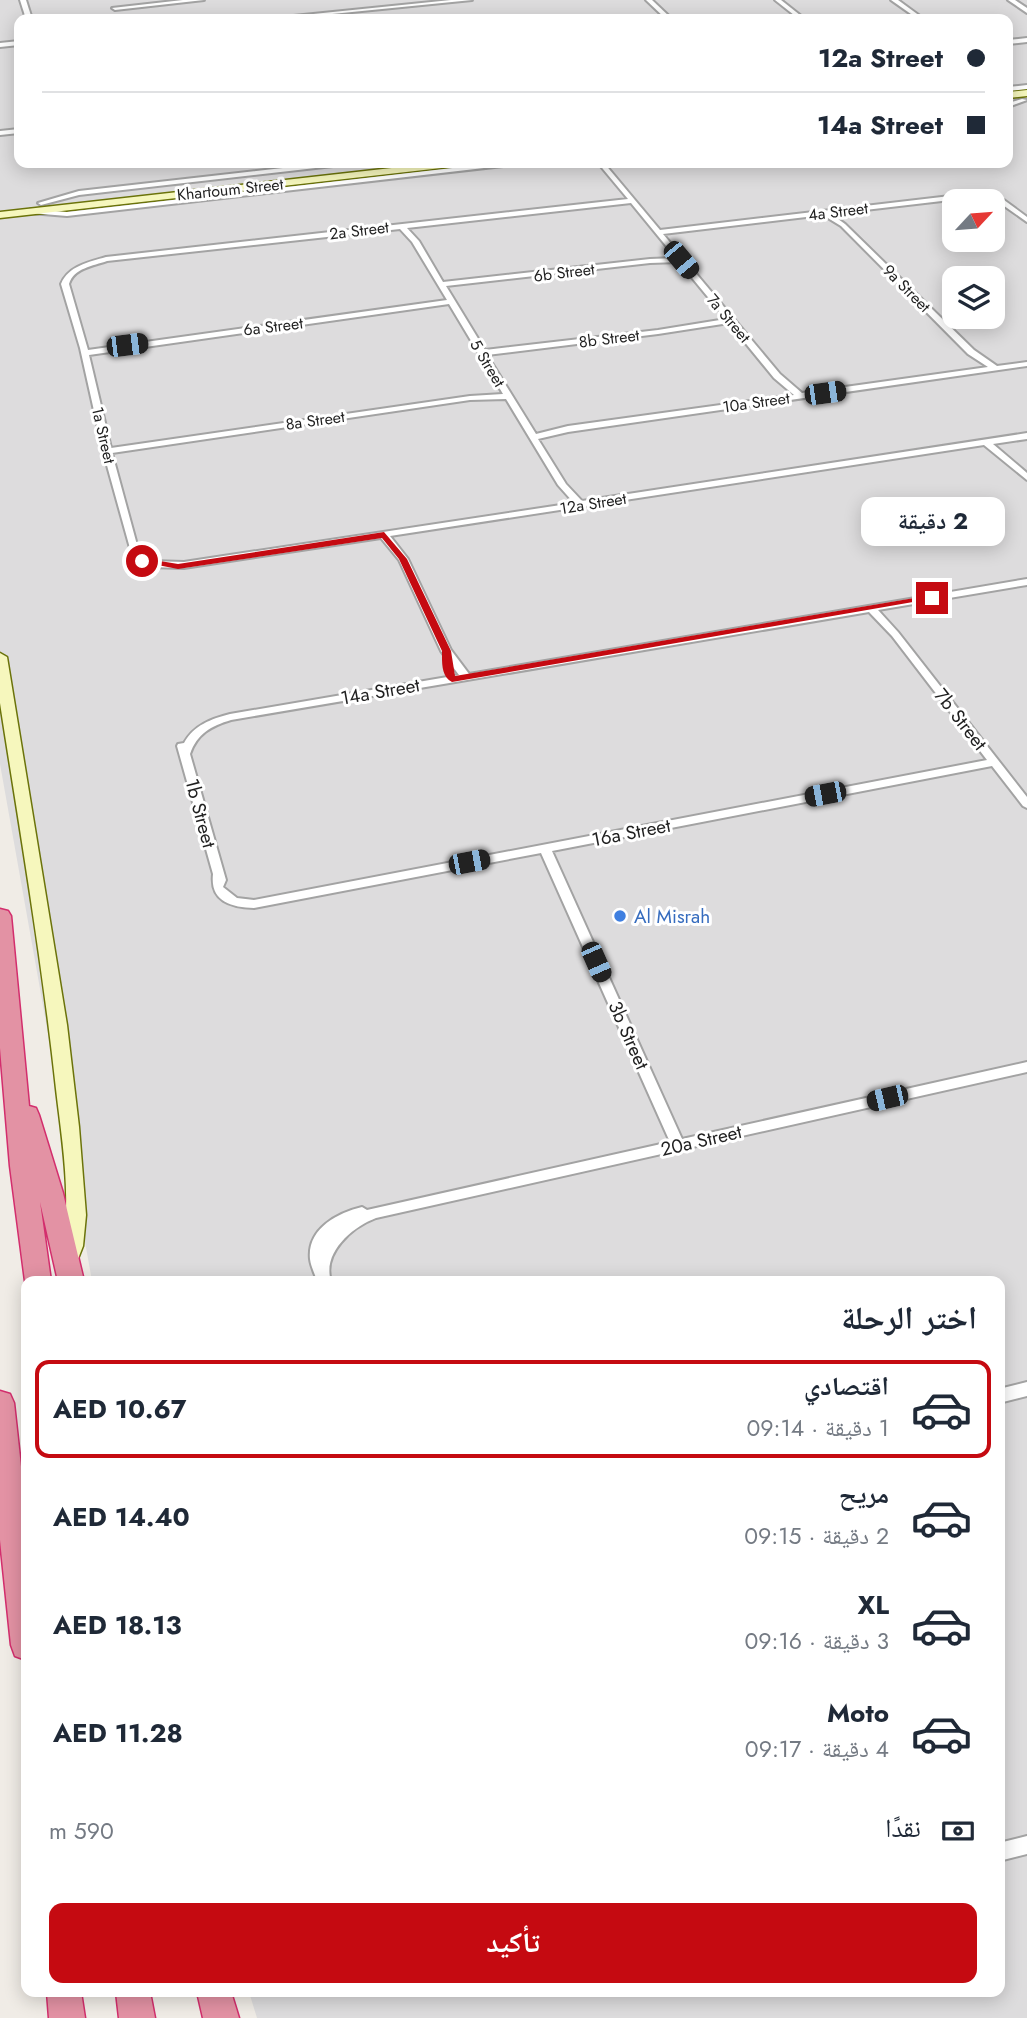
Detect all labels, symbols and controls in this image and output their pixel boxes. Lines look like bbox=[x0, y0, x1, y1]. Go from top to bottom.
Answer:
text: 12a Street bbox=[818, 39, 943, 77]
text: 14a Street bbox=[817, 106, 943, 144]
street label: Khartoum Street bbox=[176, 172, 285, 207]
north arrow bbox=[942, 189, 1004, 252]
map controls bbox=[942, 189, 1005, 329]
street label: 4a Street bbox=[807, 196, 869, 227]
street label: 2a Street bbox=[328, 215, 390, 246]
car bbox=[660, 237, 703, 283]
street label: 6b Street bbox=[532, 257, 596, 288]
street label: 9a Street bbox=[878, 259, 936, 318]
button: layers bbox=[942, 266, 1005, 329]
street label: 7a Street bbox=[701, 289, 756, 348]
street label: 6a Street bbox=[242, 311, 304, 342]
street label: 8b Street bbox=[577, 323, 641, 354]
car bbox=[105, 332, 150, 358]
street label: 5 Street bbox=[464, 335, 511, 392]
car bbox=[803, 380, 848, 406]
street label: 10a Street bbox=[721, 386, 791, 419]
street label: 1a Street bbox=[86, 404, 121, 466]
street label: 8a Street bbox=[284, 405, 346, 436]
street label: 12a Street bbox=[558, 487, 628, 520]
callout: 2 دقيقة bbox=[860, 496, 1004, 546]
text: 2 دقيقة bbox=[898, 504, 968, 538]
route start bbox=[126, 545, 158, 577]
route end bbox=[916, 582, 948, 614]
street label: 14a Street bbox=[338, 671, 422, 712]
street label: 7b Street bbox=[928, 683, 994, 756]
street label: 1b Street bbox=[178, 776, 223, 851]
car bbox=[803, 780, 848, 808]
street label: 16a Street bbox=[589, 812, 673, 853]
car bbox=[447, 848, 492, 876]
place label: Al Misrah bbox=[634, 903, 710, 930]
marker: Al Misrah bbox=[612, 908, 628, 924]
car bbox=[578, 939, 615, 985]
street label: 3b Street bbox=[602, 997, 656, 1074]
car bbox=[865, 1083, 910, 1113]
street label: 20a Street bbox=[658, 1118, 745, 1163]
text: اختر الرحلة bbox=[841, 1295, 977, 1341]
text: اقتصادي bbox=[804, 1367, 889, 1405]
icon: car bbox=[910, 1378, 973, 1441]
text: AED 10.67 bbox=[53, 1390, 187, 1428]
text: 1 دقيقة · 09:14 bbox=[747, 1411, 889, 1445]
text: مريح bbox=[839, 1475, 889, 1513]
icon: car bbox=[910, 1486, 973, 1549]
text: AED 14.40 bbox=[53, 1498, 190, 1536]
text: 2 دقيقة · 09:15 bbox=[744, 1519, 889, 1553]
text: XL bbox=[857, 1586, 889, 1624]
icon: car bbox=[910, 1594, 973, 1657]
text: AED 18.13 bbox=[53, 1606, 182, 1644]
text: 3 دقيقة · 09:16 bbox=[745, 1624, 889, 1658]
text: Moto bbox=[827, 1694, 889, 1732]
icon: car bbox=[910, 1702, 973, 1765]
text: AED 11.28 bbox=[53, 1714, 183, 1752]
text: 4 دقيقة · 09:17 bbox=[745, 1732, 889, 1766]
text: نقدًا bbox=[885, 1809, 921, 1847]
icon: cash bbox=[939, 1812, 977, 1850]
text: 590 m bbox=[49, 1814, 114, 1848]
button: تأكيد bbox=[49, 1903, 977, 1983]

